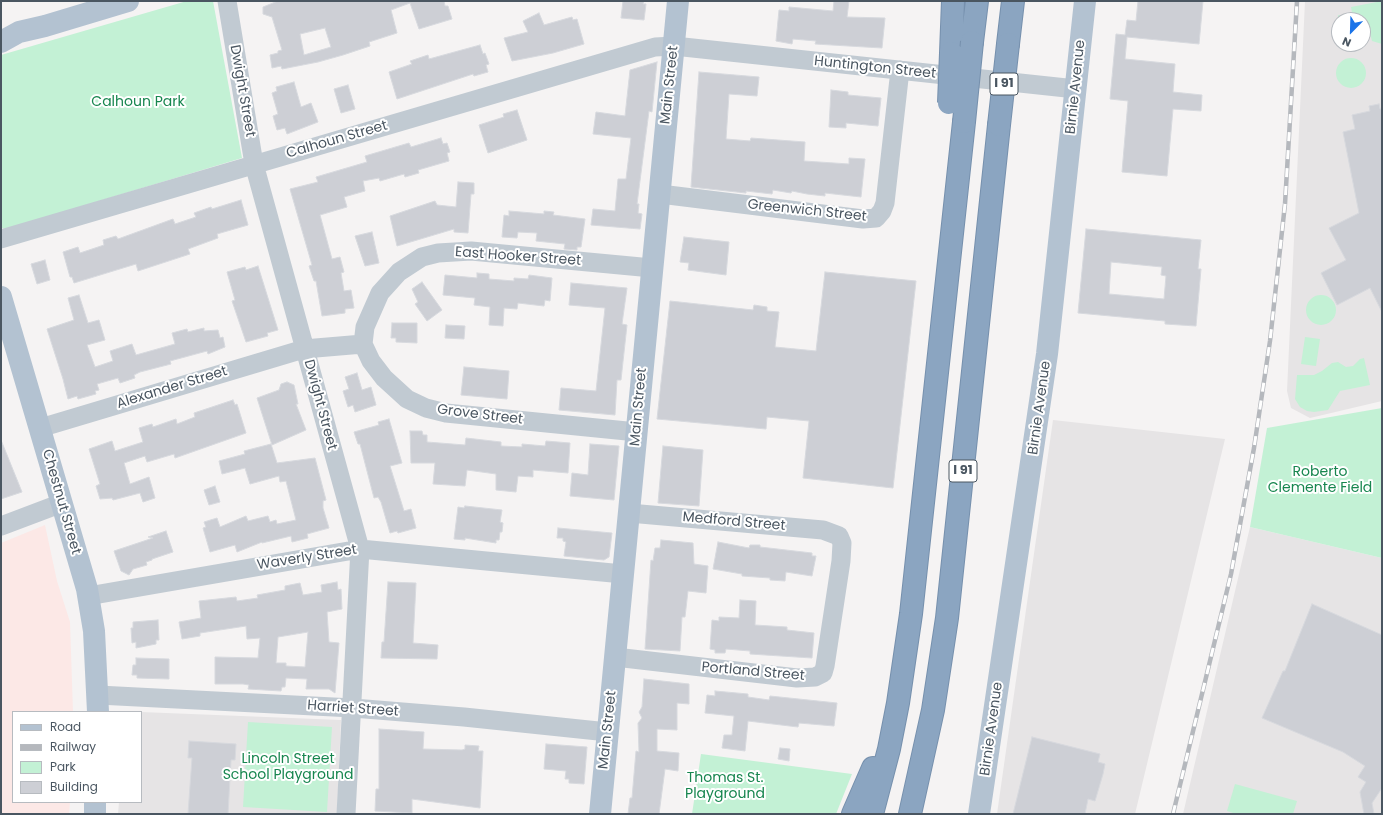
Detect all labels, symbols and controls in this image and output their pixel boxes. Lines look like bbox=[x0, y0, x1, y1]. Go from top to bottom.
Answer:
north arrow bbox=[1331, 12, 1371, 52]
text: N bbox=[1340, 33, 1354, 51]
street label: Birnie Avenue bbox=[1063, 39, 1089, 135]
street label: Dwight Street bbox=[226, 44, 258, 138]
street label: Main Street bbox=[658, 45, 682, 125]
street label: Huntington Street bbox=[813, 53, 937, 83]
road number: I 91 bbox=[990, 73, 1018, 95]
park label: Calhoun Park bbox=[91, 94, 185, 110]
street label: Calhoun Street bbox=[285, 118, 389, 162]
street label: Greenwich Street bbox=[747, 196, 867, 226]
street label: East Hooker Street bbox=[454, 244, 582, 270]
street label: Dwight Street bbox=[300, 358, 340, 452]
street label: Birnie Avenue bbox=[1025, 360, 1055, 456]
street label: Alexander Street bbox=[115, 363, 229, 413]
street label: Main Street bbox=[627, 367, 651, 447]
street label: Grove Street bbox=[436, 401, 524, 429]
street label: Chestnut Street bbox=[38, 447, 84, 557]
road number: I 91 bbox=[949, 460, 977, 482]
park label: Roberto Clemente Field bbox=[1268, 464, 1372, 496]
street label: Medford Street bbox=[682, 509, 786, 535]
street label: Waverly Street bbox=[256, 542, 358, 574]
street label: Portland Street bbox=[701, 659, 805, 685]
street label: Birnie Avenue bbox=[977, 681, 1007, 777]
street label: Main Street bbox=[596, 690, 620, 770]
street label: Harriet Street bbox=[307, 697, 399, 721]
legend bbox=[12, 711, 142, 803]
text: Road bbox=[50, 718, 81, 735]
text: Railway bbox=[50, 738, 96, 755]
park label: Lincoln Street School Playground bbox=[223, 751, 353, 784]
text: Park bbox=[50, 758, 76, 775]
park label: Thomas St. Playground bbox=[685, 770, 765, 802]
text: Building bbox=[50, 778, 98, 795]

